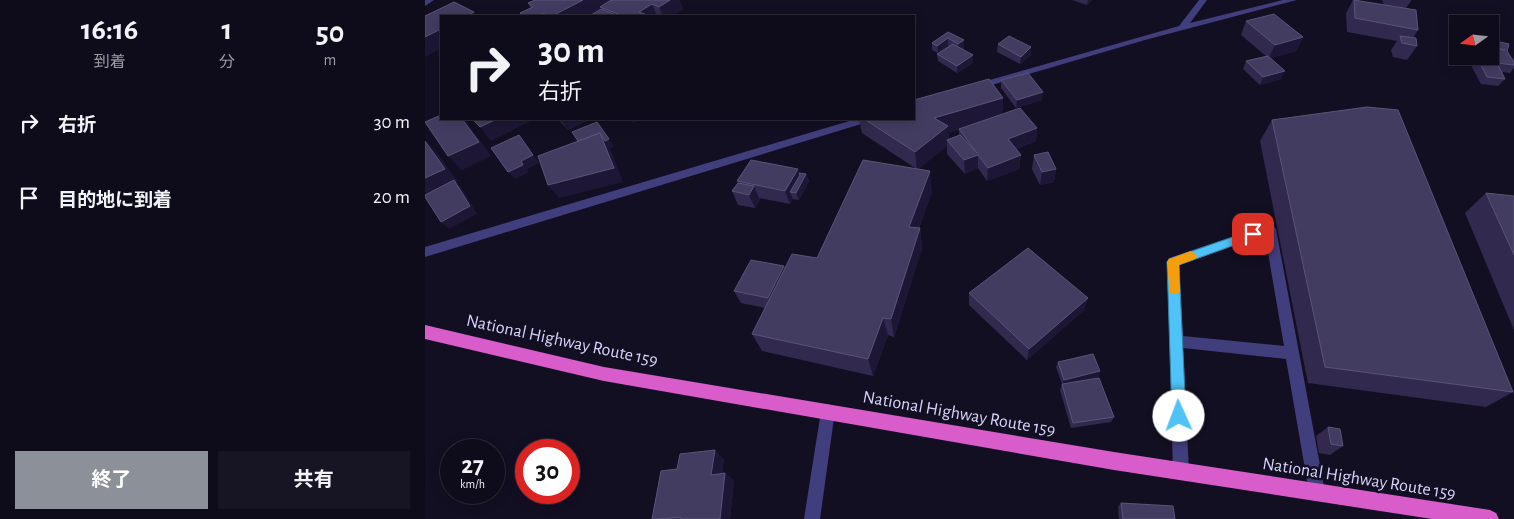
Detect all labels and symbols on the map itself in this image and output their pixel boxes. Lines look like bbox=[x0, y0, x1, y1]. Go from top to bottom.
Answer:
north arrow bbox=[1449, 15, 1499, 65]
pin bbox=[1232, 213, 1274, 255]
street label: National Highway Route 159 bbox=[465, 312, 659, 370]
street label: National Highway Route 159 bbox=[861, 388, 1057, 440]
position arrow bbox=[1152, 389, 1204, 441]
speed limit sign: 30 bbox=[515, 439, 580, 504]
street label: National Highway Route 159 bbox=[1261, 455, 1457, 503]

